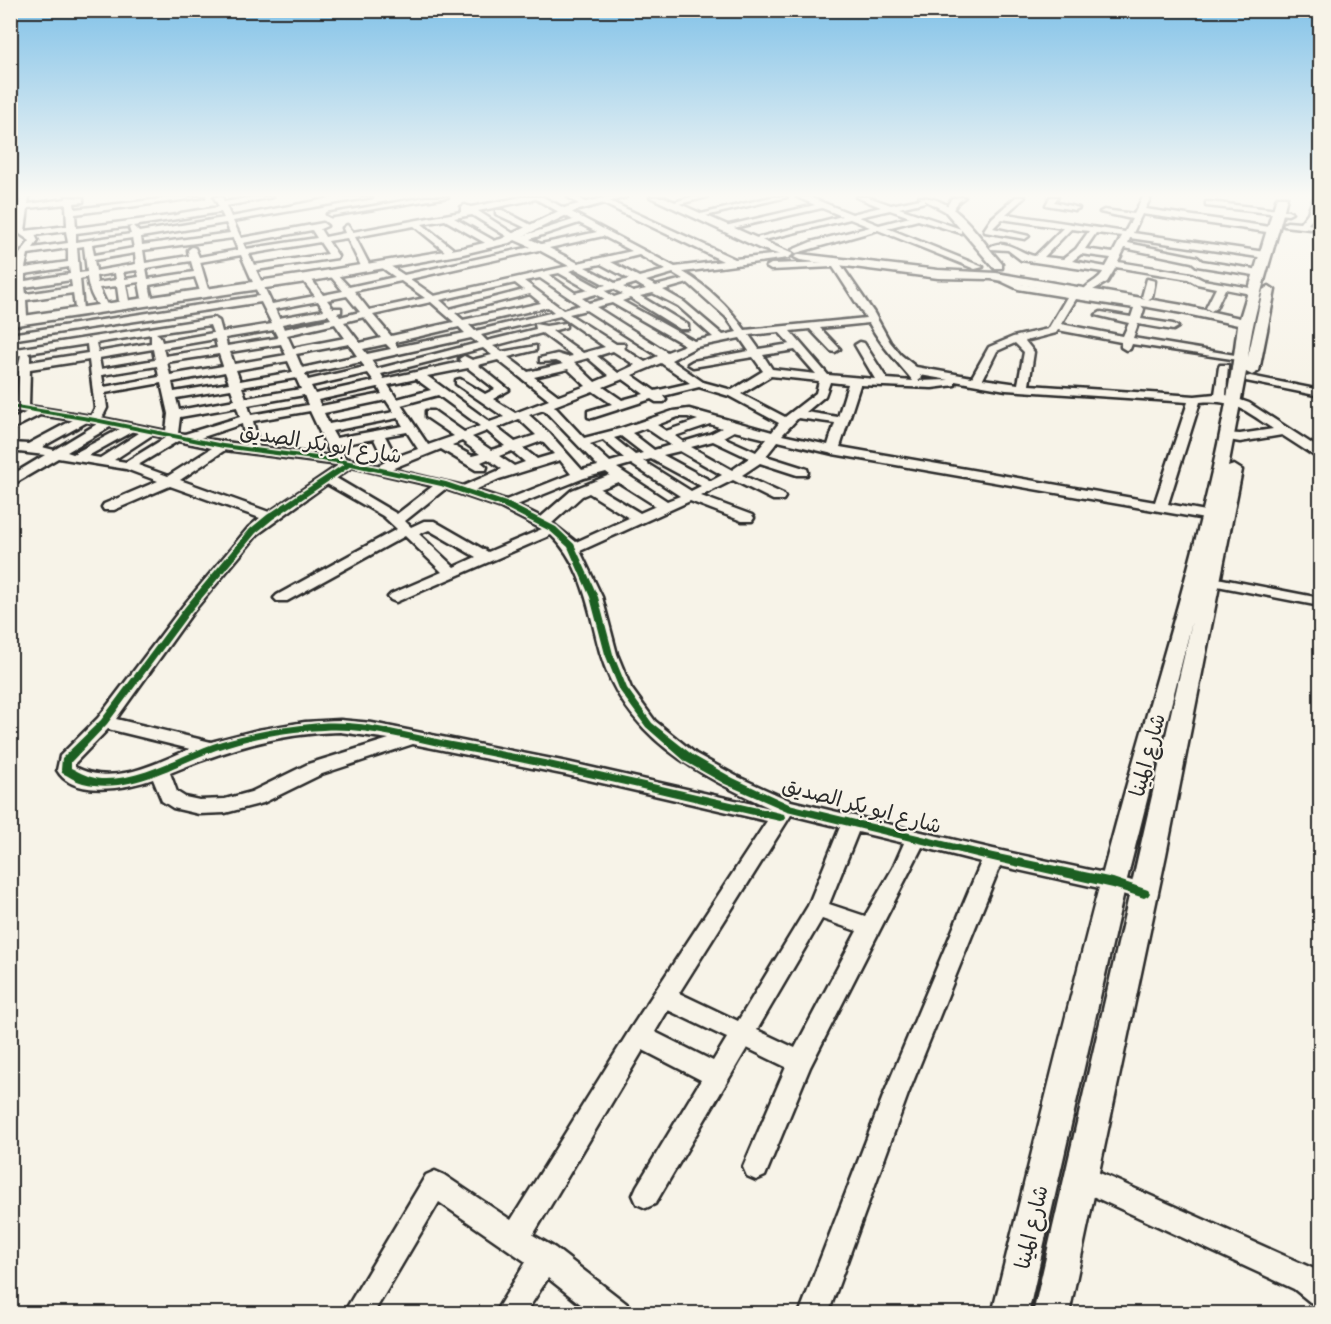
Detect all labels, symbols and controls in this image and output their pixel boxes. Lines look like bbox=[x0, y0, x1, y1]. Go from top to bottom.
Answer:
street label: شارع ابو بكر الصديق bbox=[238, 418, 404, 471]
street label: شارع المينا bbox=[1124, 711, 1173, 800]
street label: شارع ابو بكر الصديق bbox=[779, 772, 944, 841]
street label: شارع المينا bbox=[1009, 1183, 1056, 1272]

